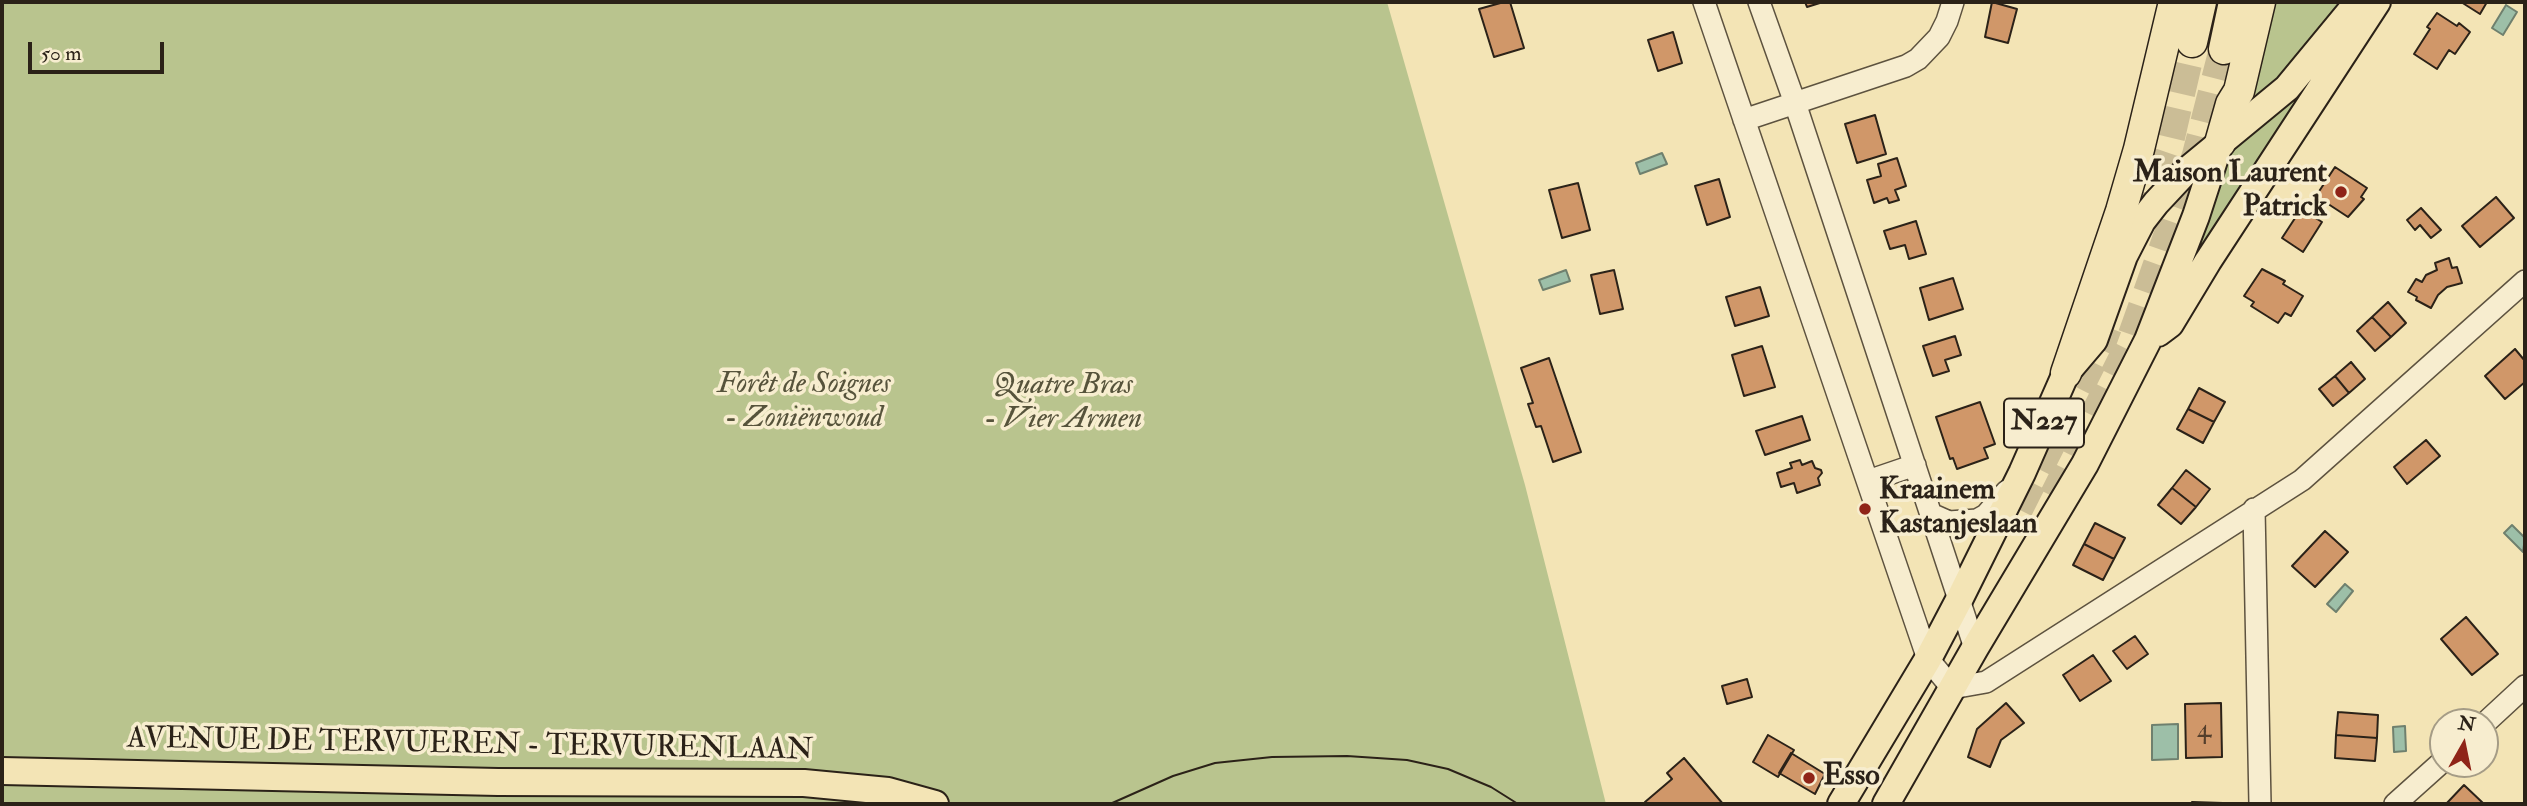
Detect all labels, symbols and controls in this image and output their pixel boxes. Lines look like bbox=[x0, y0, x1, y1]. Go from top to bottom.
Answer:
scale bar bbox=[32, 28, 168, 72]
text: 50 m bbox=[41, 40, 82, 67]
place label: Maison Laurent Patrick bbox=[2133, 157, 2327, 228]
marker: Maison Laurent Patrick bbox=[2333, 184, 2349, 200]
park label: Forêt de Soignes - Zoniënwoud bbox=[718, 368, 890, 438]
park label: Quatre Bras - Vier Armen bbox=[984, 369, 1142, 440]
road number: N227 bbox=[2004, 398, 2084, 448]
place label: Kraainem Kastanjeslaan bbox=[1879, 474, 2038, 544]
marker: Kraainem Kastanjeslaan bbox=[1857, 501, 1873, 517]
north arrow bbox=[2429, 708, 2499, 778]
text: N bbox=[2457, 711, 2477, 737]
house number: 4 bbox=[2197, 715, 2211, 747]
street label: AVENUE DE TERVUEREN - TERVURENLAAN bbox=[127, 722, 813, 770]
place label: Esso bbox=[1823, 760, 1880, 796]
marker: Esso bbox=[1801, 770, 1817, 786]

